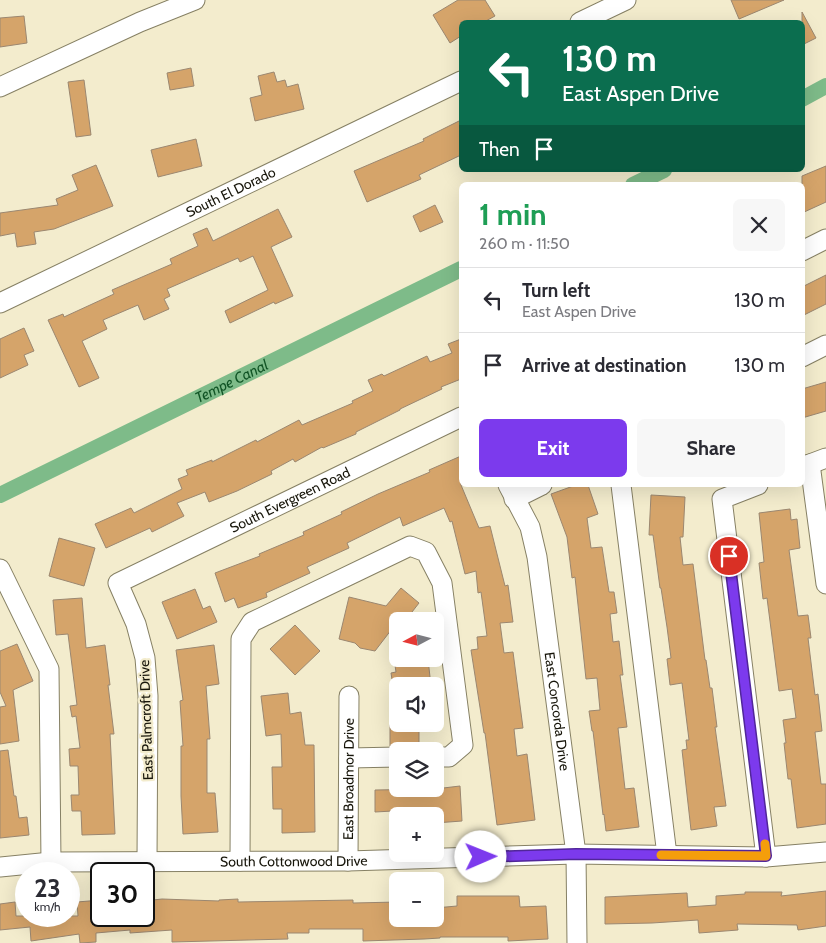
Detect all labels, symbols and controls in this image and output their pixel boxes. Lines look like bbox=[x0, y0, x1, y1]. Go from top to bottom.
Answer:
text: 130 m bbox=[562, 37, 657, 80]
icon: left bbox=[479, 40, 544, 105]
text: East Aspen Drive bbox=[562, 80, 719, 107]
icon: arrive bbox=[530, 135, 558, 163]
text: Then bbox=[479, 138, 520, 161]
street label: South El Dorado bbox=[183, 163, 279, 221]
text: 1 min bbox=[479, 196, 547, 233]
button: close bbox=[733, 199, 785, 251]
text: 260 m · 11:50 bbox=[479, 234, 570, 253]
text: Turn left bbox=[522, 279, 590, 302]
icon: left bbox=[479, 286, 507, 314]
text: 130 m bbox=[734, 289, 785, 312]
text: East Aspen Drive bbox=[522, 302, 636, 321]
icon: arrive bbox=[479, 351, 507, 379]
text: Arrive at destination bbox=[522, 354, 686, 377]
text: 130 m bbox=[734, 354, 785, 377]
water label: Tempe Canal bbox=[192, 356, 272, 407]
button: Exit bbox=[479, 419, 627, 477]
button: Share bbox=[637, 419, 785, 477]
street label: South Evergreen Road bbox=[227, 463, 353, 537]
pin bbox=[708, 535, 750, 577]
icon: arrive bbox=[715, 542, 743, 570]
north arrow bbox=[389, 612, 444, 668]
map controls bbox=[389, 612, 444, 927]
street label: East Concorda Drive bbox=[541, 651, 574, 772]
street label: East Palmcroft Drive bbox=[135, 660, 157, 780]
button: sound bbox=[389, 677, 444, 732]
street label: East Broadmor Drive bbox=[339, 718, 358, 840]
button: layers bbox=[389, 742, 444, 797]
button: + bbox=[389, 807, 444, 862]
position arrow bbox=[454, 830, 506, 882]
street label: South Cottonwood Drive bbox=[220, 851, 368, 870]
speed limit sign: 30 bbox=[90, 862, 155, 927]
button: − bbox=[389, 872, 444, 927]
text: 23 bbox=[34, 873, 61, 903]
text: km/h bbox=[34, 899, 61, 914]

